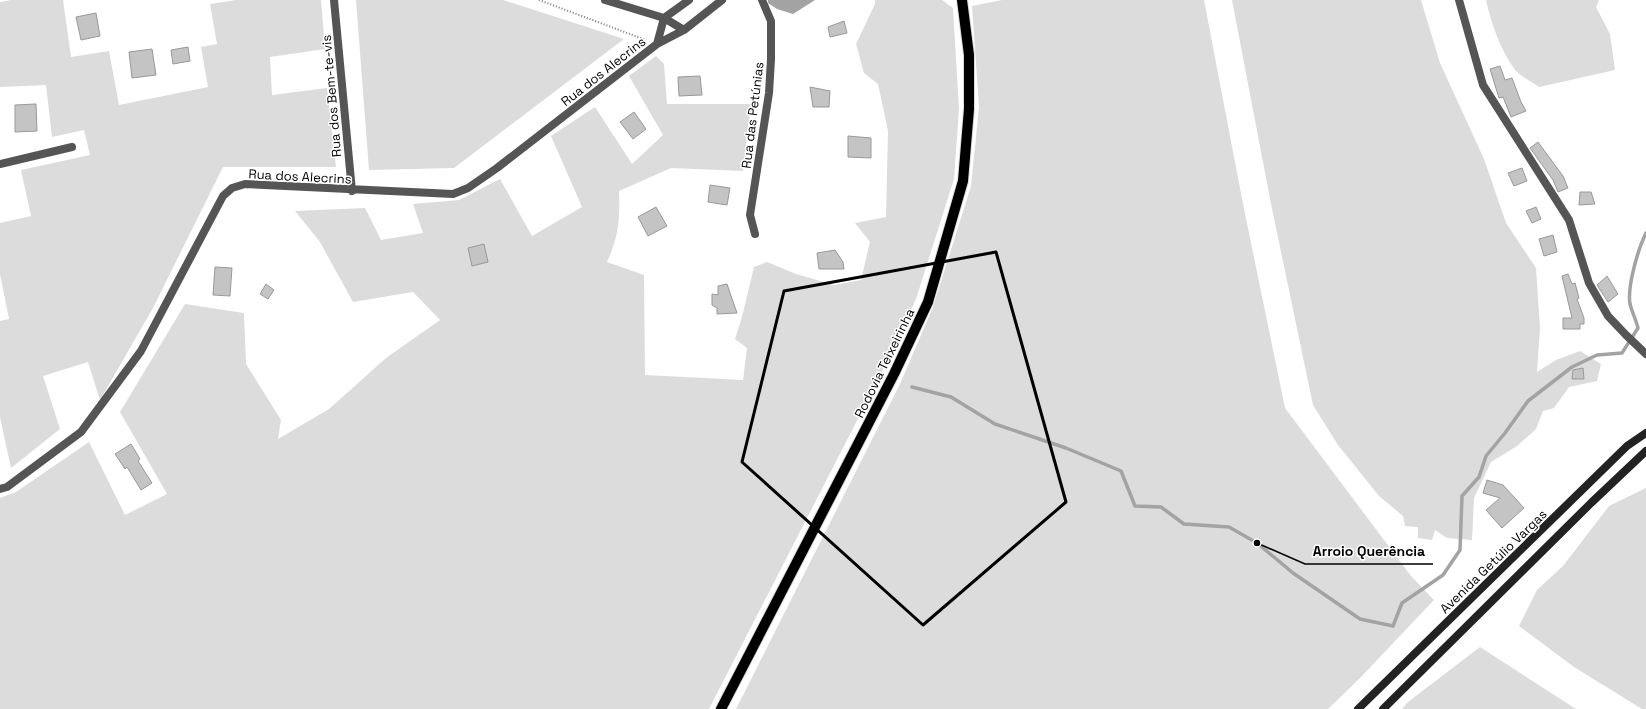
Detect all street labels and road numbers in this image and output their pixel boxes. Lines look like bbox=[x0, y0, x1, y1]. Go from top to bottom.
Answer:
street label: Rua dos Alecrins bbox=[557, 33, 649, 110]
street label: Rua dos Bem-te-vis bbox=[318, 34, 345, 158]
street label: Rua das Petúnias bbox=[738, 61, 767, 169]
street label: Rua dos Alecrins bbox=[248, 165, 352, 188]
street label: Rodovia Teixeirinha bbox=[851, 305, 919, 421]
street label: Avenida Getúlio Vargas bbox=[1436, 506, 1551, 617]

